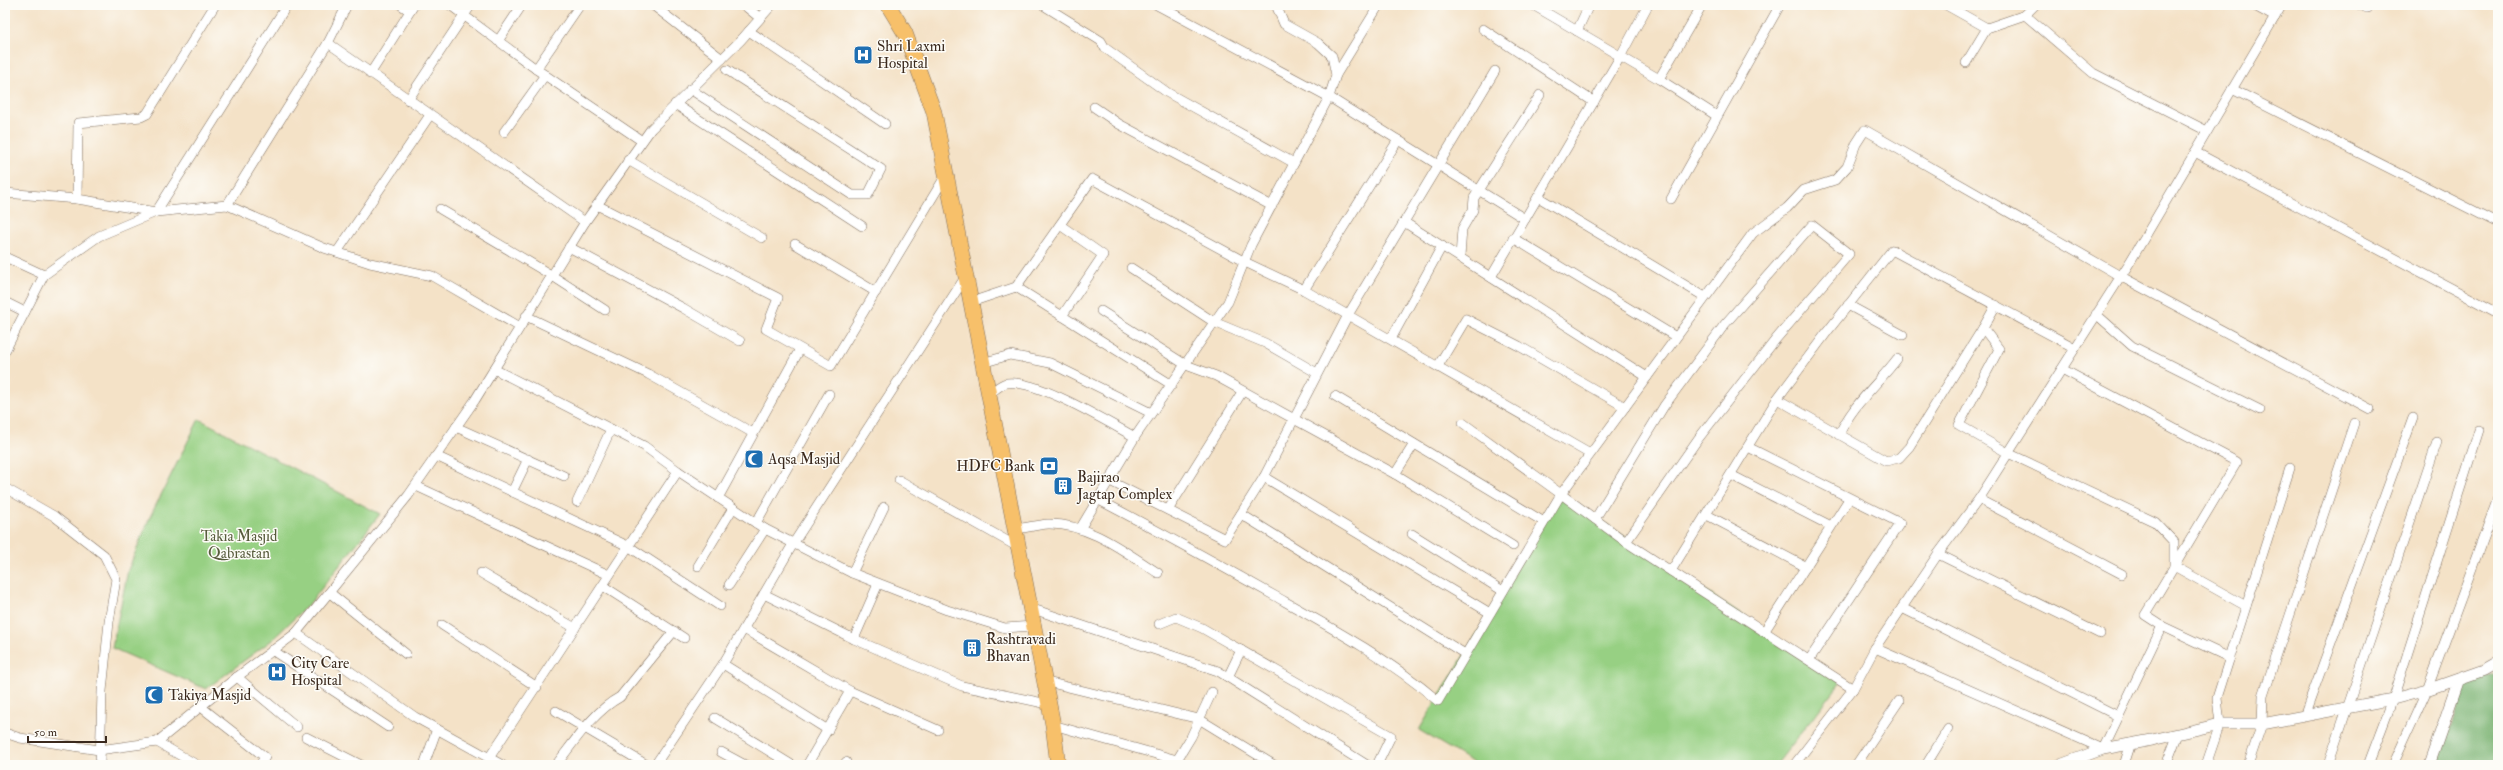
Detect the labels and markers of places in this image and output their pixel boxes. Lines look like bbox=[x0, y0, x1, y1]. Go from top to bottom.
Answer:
place label: Shri Laxmi Hospital bbox=[877, 37, 945, 74]
hospital icon: Shri Laxmi Hospital bbox=[852, 44, 874, 66]
mosque icon: Aqsa Masjid bbox=[743, 448, 765, 470]
place label: Aqsa Masjid bbox=[767, 450, 841, 469]
bank icon: HDFC Bank bbox=[1038, 455, 1060, 477]
place label: HDFC Bank bbox=[956, 457, 1035, 476]
place label: Bajirao Jagtap Complex bbox=[1076, 468, 1172, 505]
building icon: Bajirao Jagtap Complex bbox=[1052, 475, 1074, 497]
place label: Rashtravadi Bhavan bbox=[986, 630, 1056, 666]
building icon: Rashtravadi Bhavan bbox=[961, 637, 983, 659]
place label: City Care Hospital bbox=[291, 654, 349, 691]
hospital icon: City Care Hospital bbox=[266, 661, 288, 683]
mosque icon: Takiya Masjid bbox=[143, 684, 165, 706]
place label: Takiya Masjid bbox=[168, 686, 252, 705]

